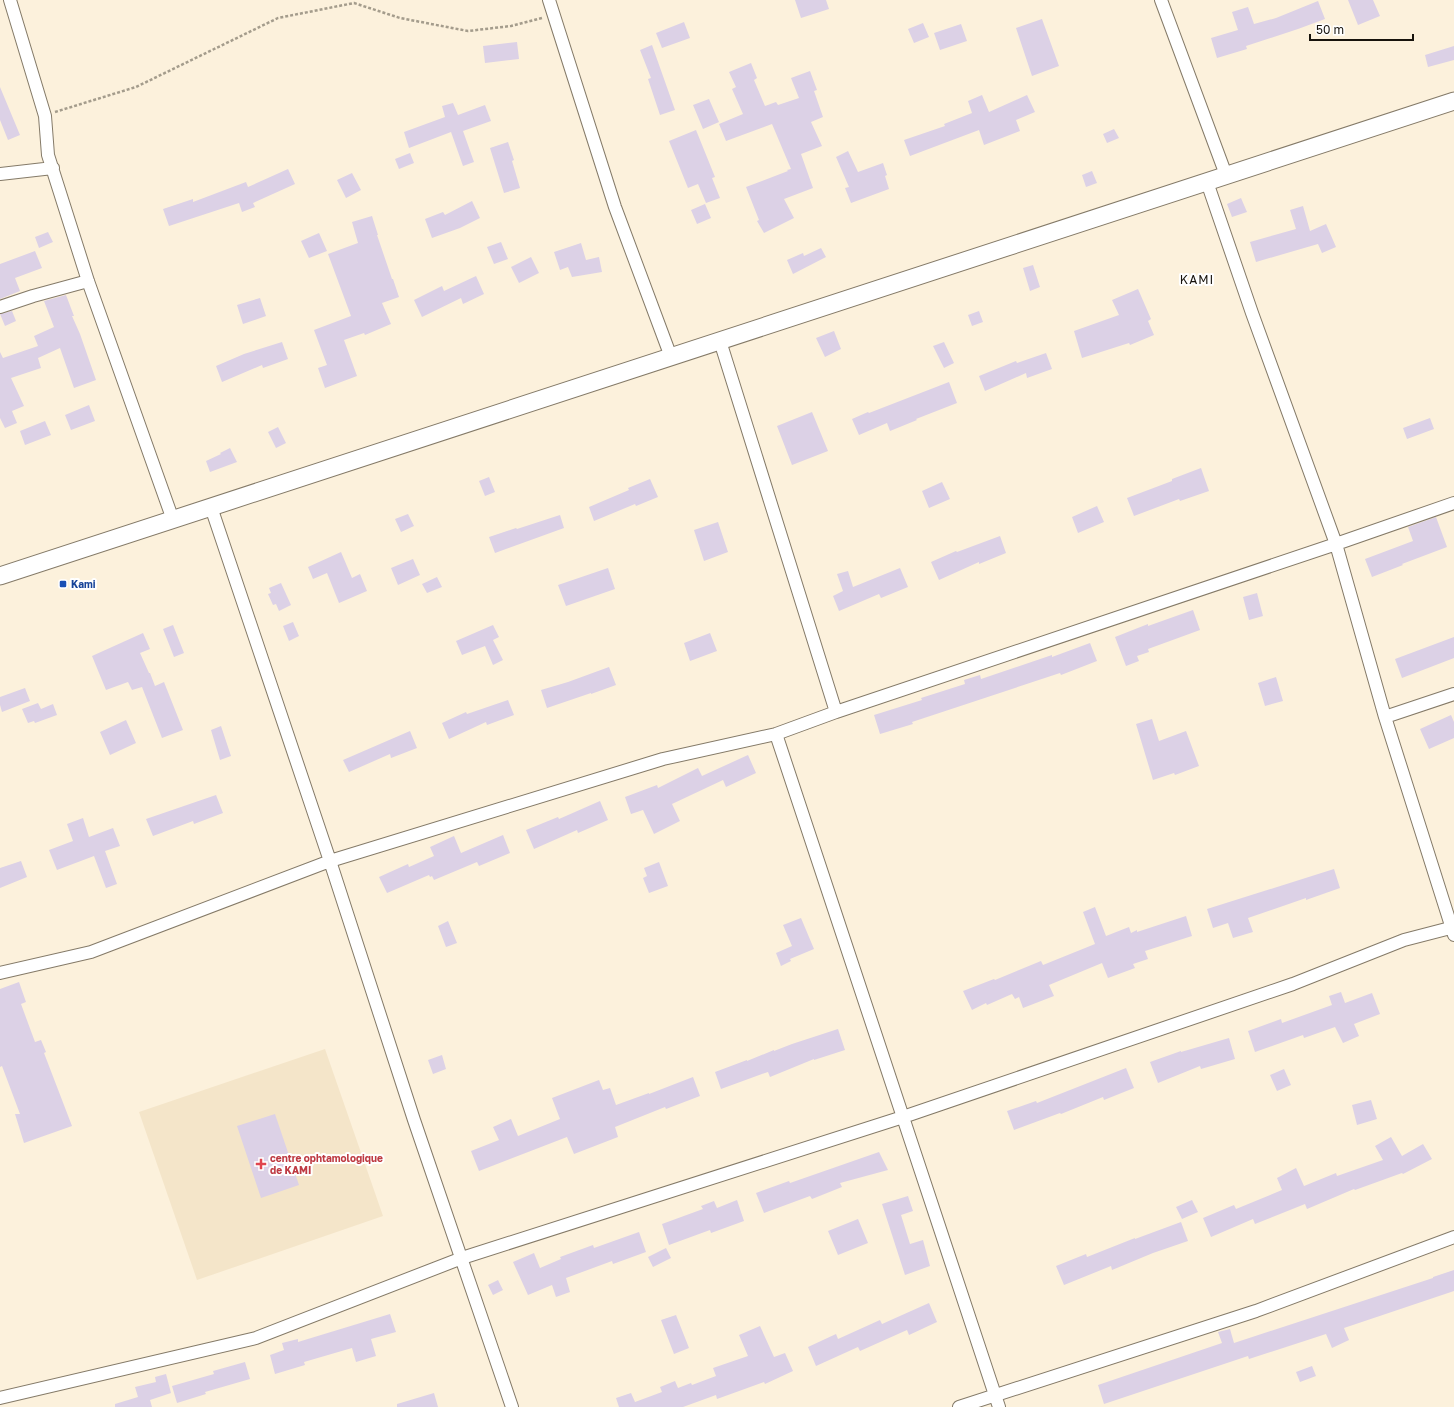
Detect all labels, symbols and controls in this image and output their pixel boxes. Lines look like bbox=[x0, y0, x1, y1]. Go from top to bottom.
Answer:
scale bar bbox=[1310, 16, 1413, 42]
text: 50 m bbox=[1316, 22, 1344, 37]
district label: KAMI bbox=[1180, 272, 1214, 287]
place label: Kami bbox=[71, 578, 96, 590]
marker: Kami bbox=[58, 579, 68, 589]
place label: centre ophtamologique de KAMI bbox=[270, 1152, 383, 1176]
marker: centre ophtamologique de KAMI bbox=[255, 1158, 267, 1170]

